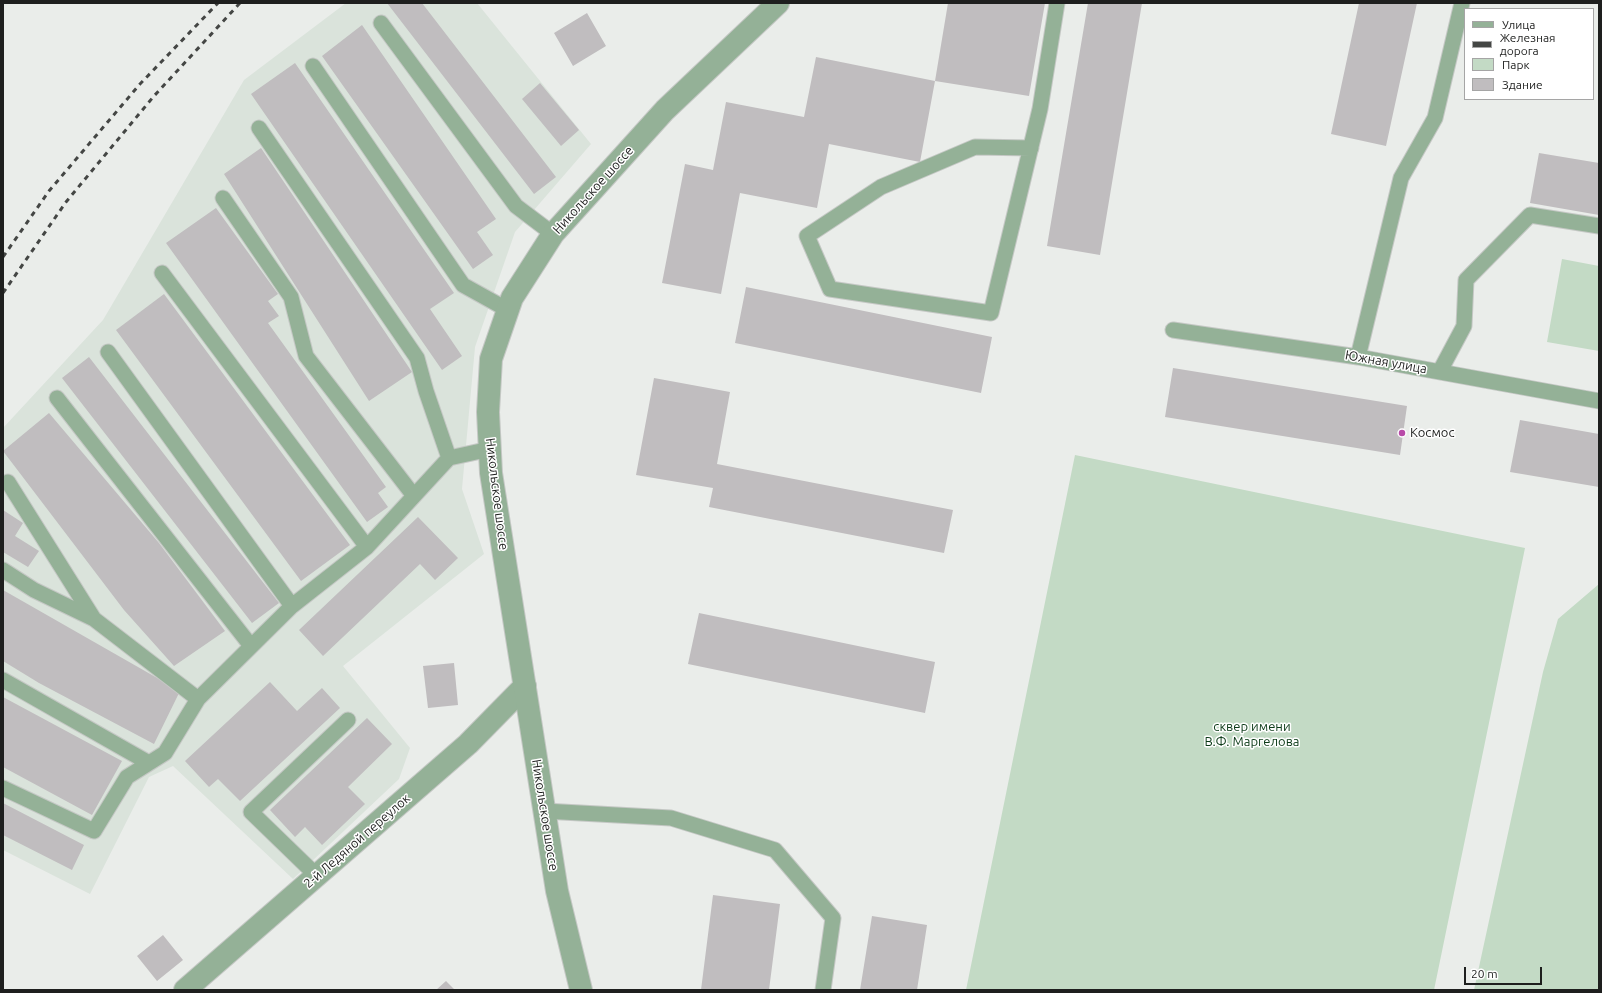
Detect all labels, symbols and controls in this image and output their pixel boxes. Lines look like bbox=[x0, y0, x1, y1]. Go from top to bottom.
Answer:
legend bbox=[1464, 8, 1594, 100]
text: Улица bbox=[1502, 18, 1535, 31]
text: Железная дорога bbox=[1500, 31, 1556, 57]
text: Парк bbox=[1502, 58, 1530, 71]
text: Здание bbox=[1502, 78, 1543, 91]
street label: Никольское шоссе bbox=[549, 143, 637, 237]
street label: Южная улица bbox=[1344, 347, 1428, 377]
place label: Космос bbox=[1410, 425, 1455, 441]
marker: Космос bbox=[1397, 428, 1407, 438]
street label: Никольское шоссе bbox=[482, 437, 512, 551]
park label: сквер имени В.Ф. Маргелова bbox=[1204, 719, 1300, 750]
street label: Никольское шоссе bbox=[528, 758, 562, 872]
street label: 2-й Ледяной переулок bbox=[301, 791, 413, 891]
scale bar bbox=[1466, 959, 1544, 985]
text: 20 m bbox=[1471, 967, 1498, 980]

